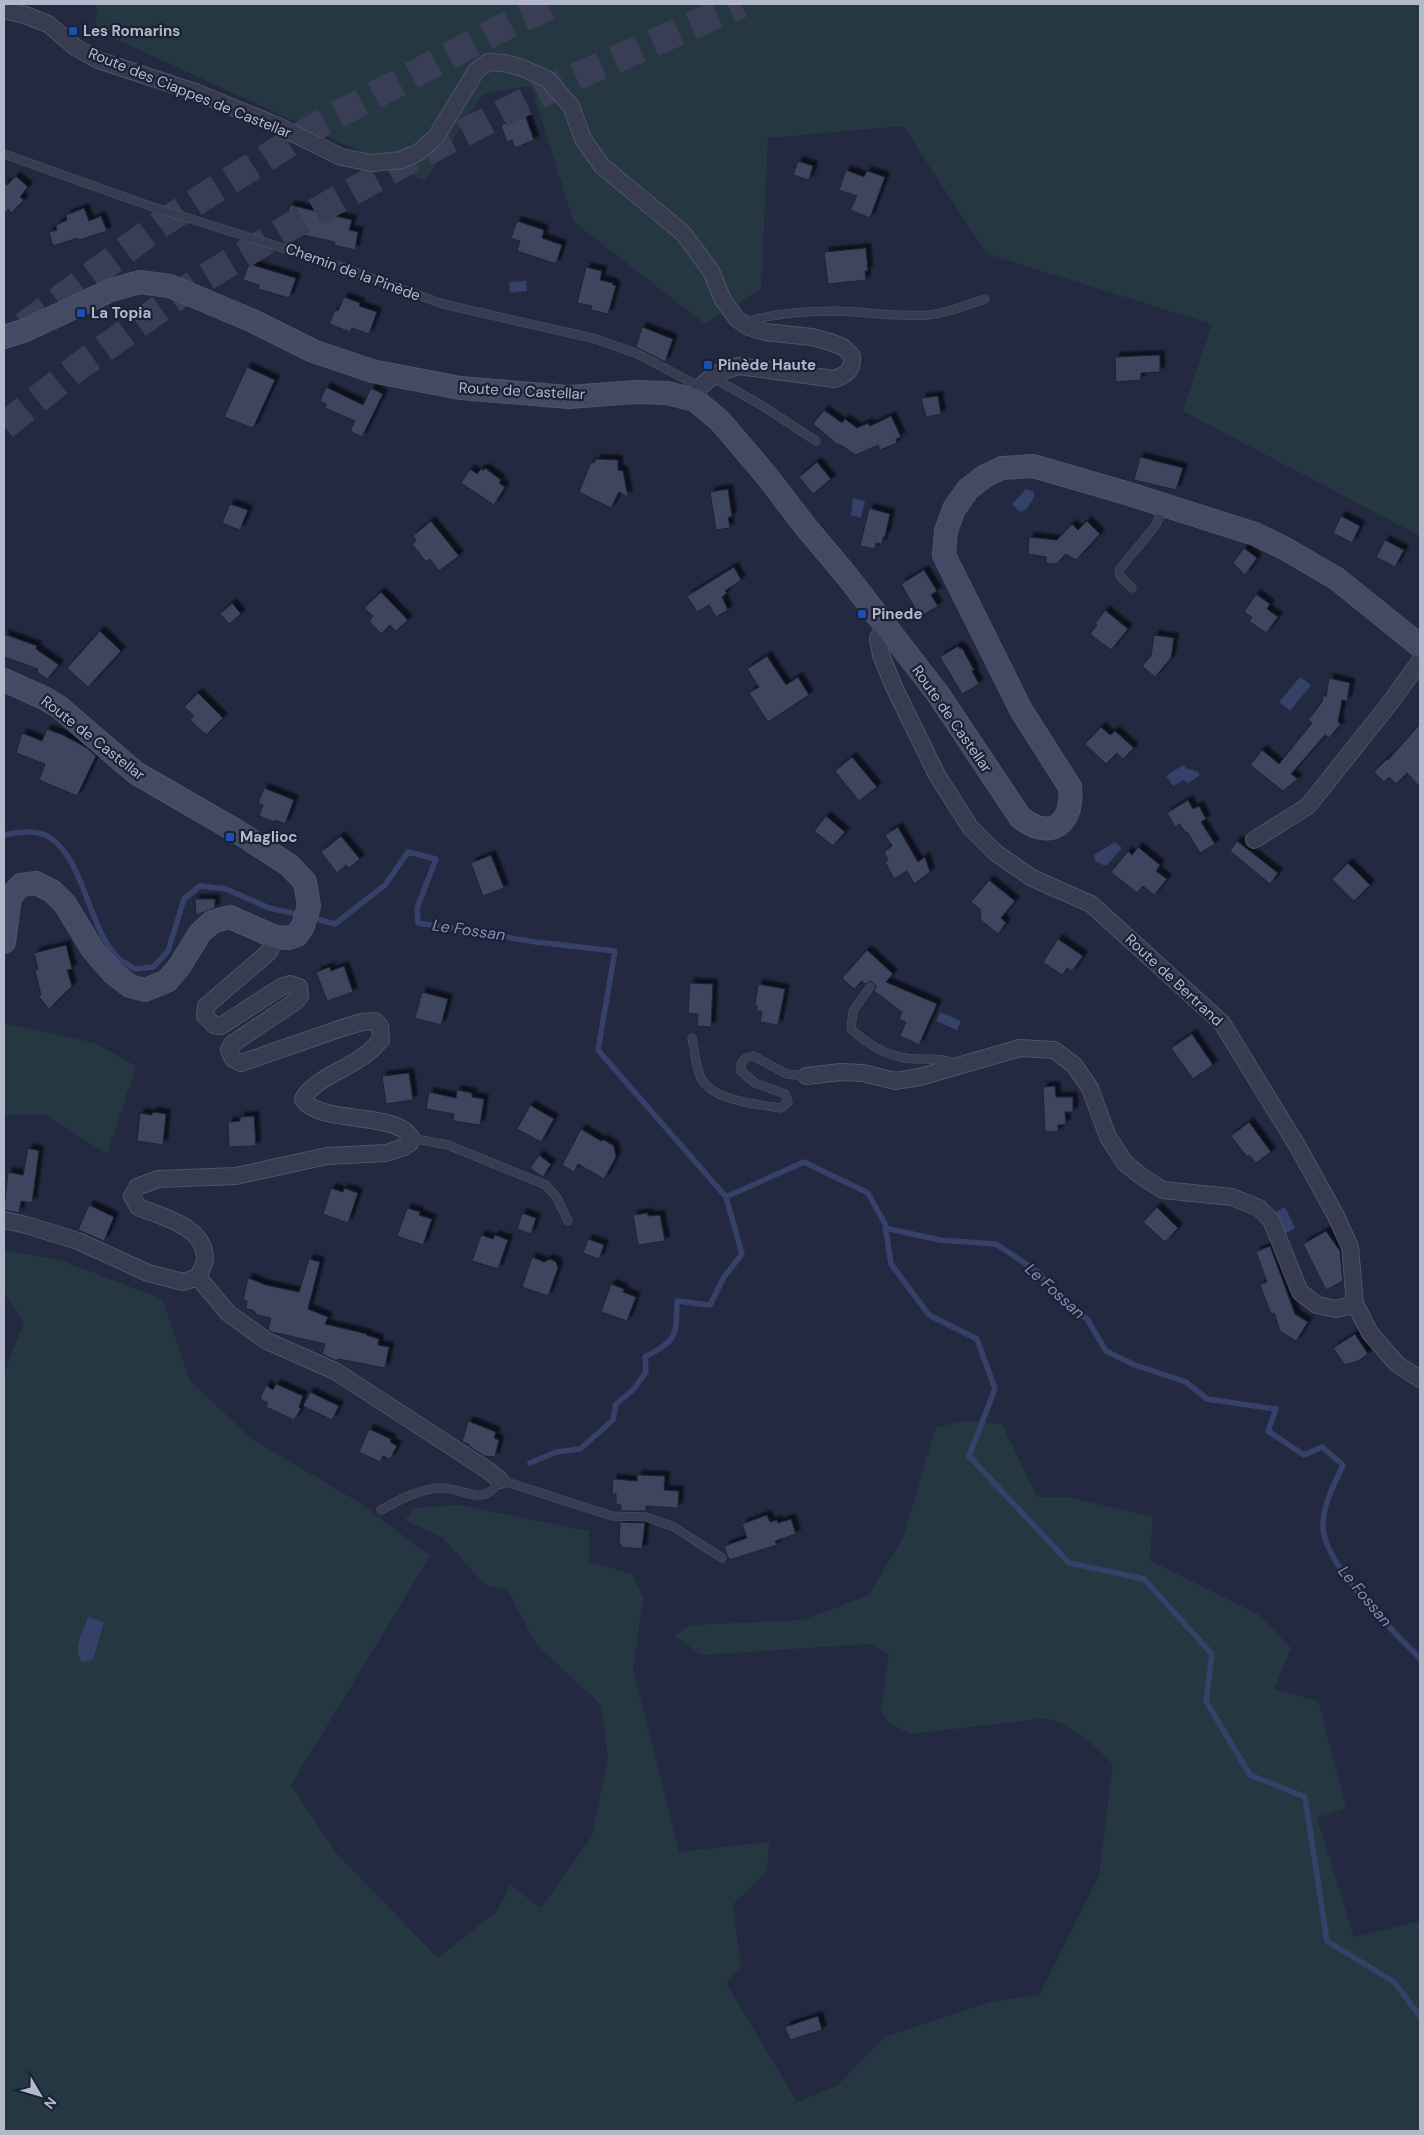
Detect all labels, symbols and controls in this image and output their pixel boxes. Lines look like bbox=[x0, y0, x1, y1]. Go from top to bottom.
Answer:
place label: Les Romarins bbox=[83, 21, 180, 41]
marker: Les Romarins bbox=[67, 25, 79, 37]
street label: Route des Ciappes de Castellar bbox=[85, 43, 295, 143]
street label: Chemin de la Pinède bbox=[283, 238, 423, 306]
place label: La Topia bbox=[91, 303, 151, 323]
marker: La Topia bbox=[75, 307, 87, 319]
place label: Pinède Haute bbox=[718, 355, 816, 375]
marker: Pinède Haute bbox=[702, 359, 714, 371]
street label: Route de Castellar bbox=[458, 378, 586, 404]
place label: Pinede bbox=[872, 604, 922, 624]
marker: Pinede bbox=[856, 608, 868, 620]
street label: Route de Castellar bbox=[907, 661, 997, 777]
street label: Route de Castellar bbox=[37, 691, 149, 785]
place label: Maglioc bbox=[240, 827, 297, 847]
marker: Maglioc bbox=[224, 831, 236, 843]
water label: Le Fossan bbox=[431, 914, 507, 946]
street label: Route de Bertrand bbox=[1121, 929, 1227, 1031]
water label: Le Fossan bbox=[1021, 1259, 1089, 1323]
water label: Le Fossan bbox=[1333, 1561, 1397, 1631]
north arrow bbox=[15, 2070, 65, 2120]
text: N bbox=[40, 2093, 60, 2113]

